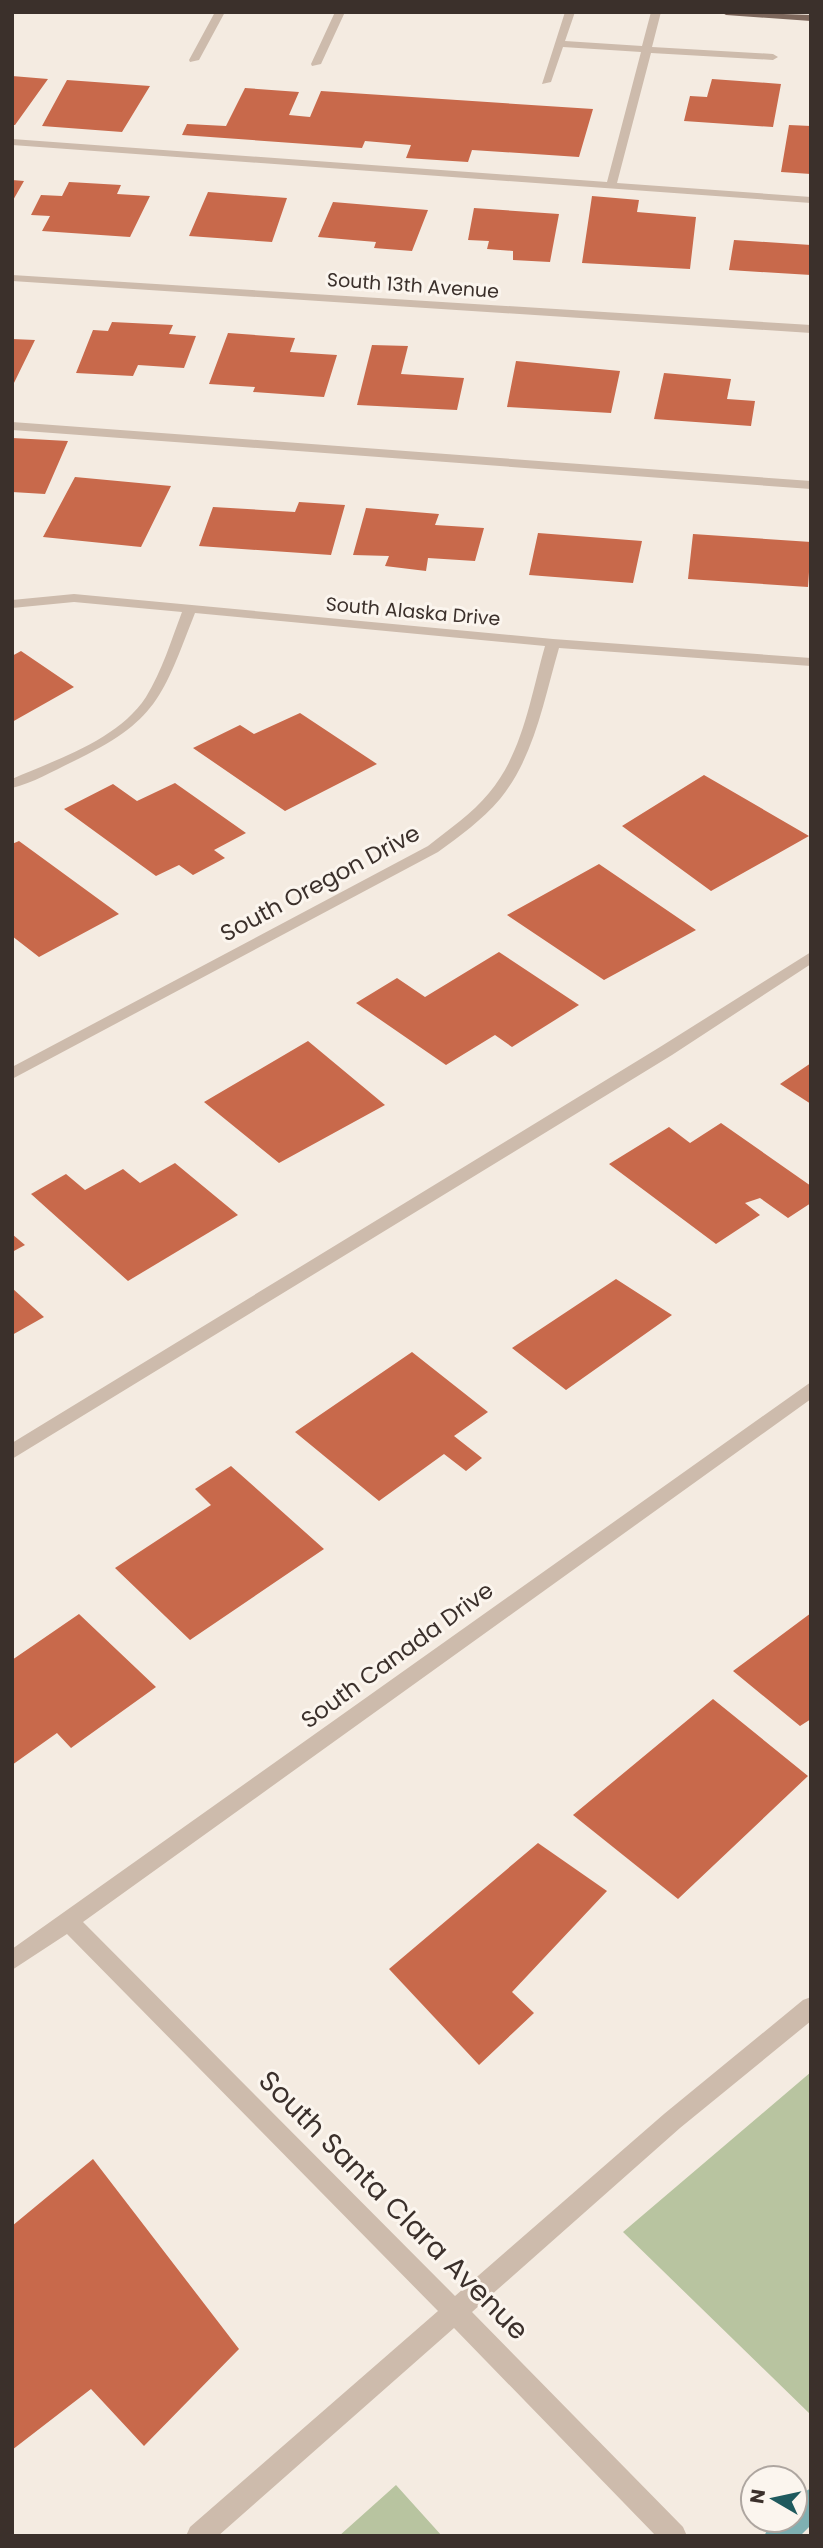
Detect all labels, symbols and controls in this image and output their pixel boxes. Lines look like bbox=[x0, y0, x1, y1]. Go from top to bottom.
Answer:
street label: South 13th Avenue bbox=[326, 266, 500, 305]
street label: South Alaska Drive bbox=[325, 590, 501, 633]
street label: South Oregon Drive bbox=[215, 817, 425, 949]
street label: South Canada Drive bbox=[294, 1574, 500, 1736]
street label: South Santa Clara Avenue bbox=[250, 2062, 537, 2349]
north arrow bbox=[739, 2464, 809, 2534]
text: N bbox=[743, 2487, 772, 2506]

